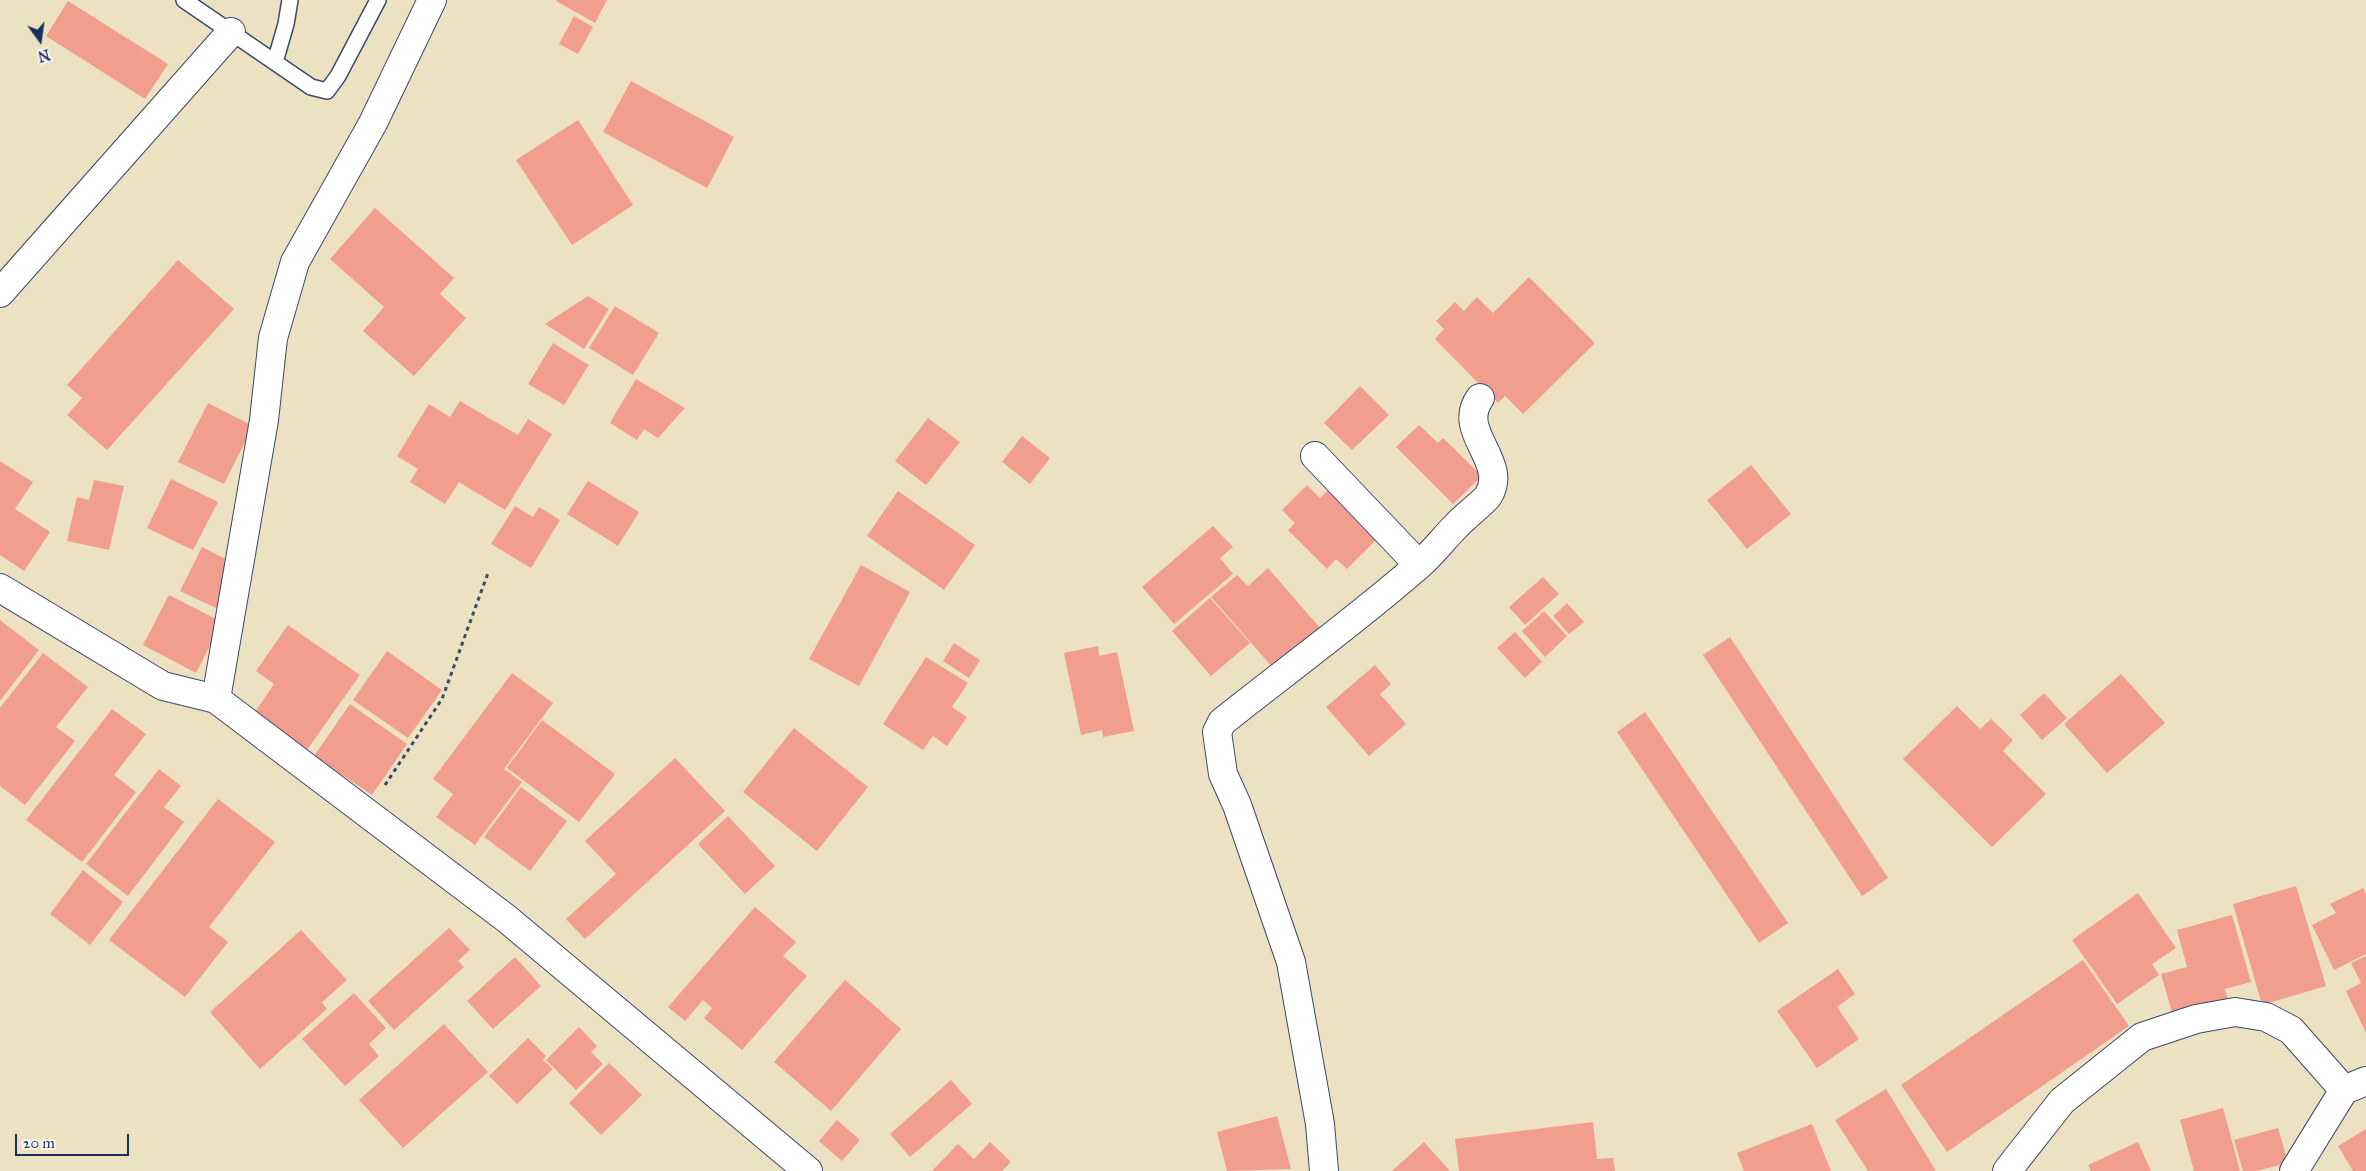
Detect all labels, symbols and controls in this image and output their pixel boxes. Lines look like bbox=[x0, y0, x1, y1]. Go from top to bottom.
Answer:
north arrow bbox=[15, 15, 65, 65]
text: N bbox=[36, 45, 52, 65]
scale bar bbox=[18, 1124, 131, 1156]
text: 20 m bbox=[23, 1134, 55, 1152]

